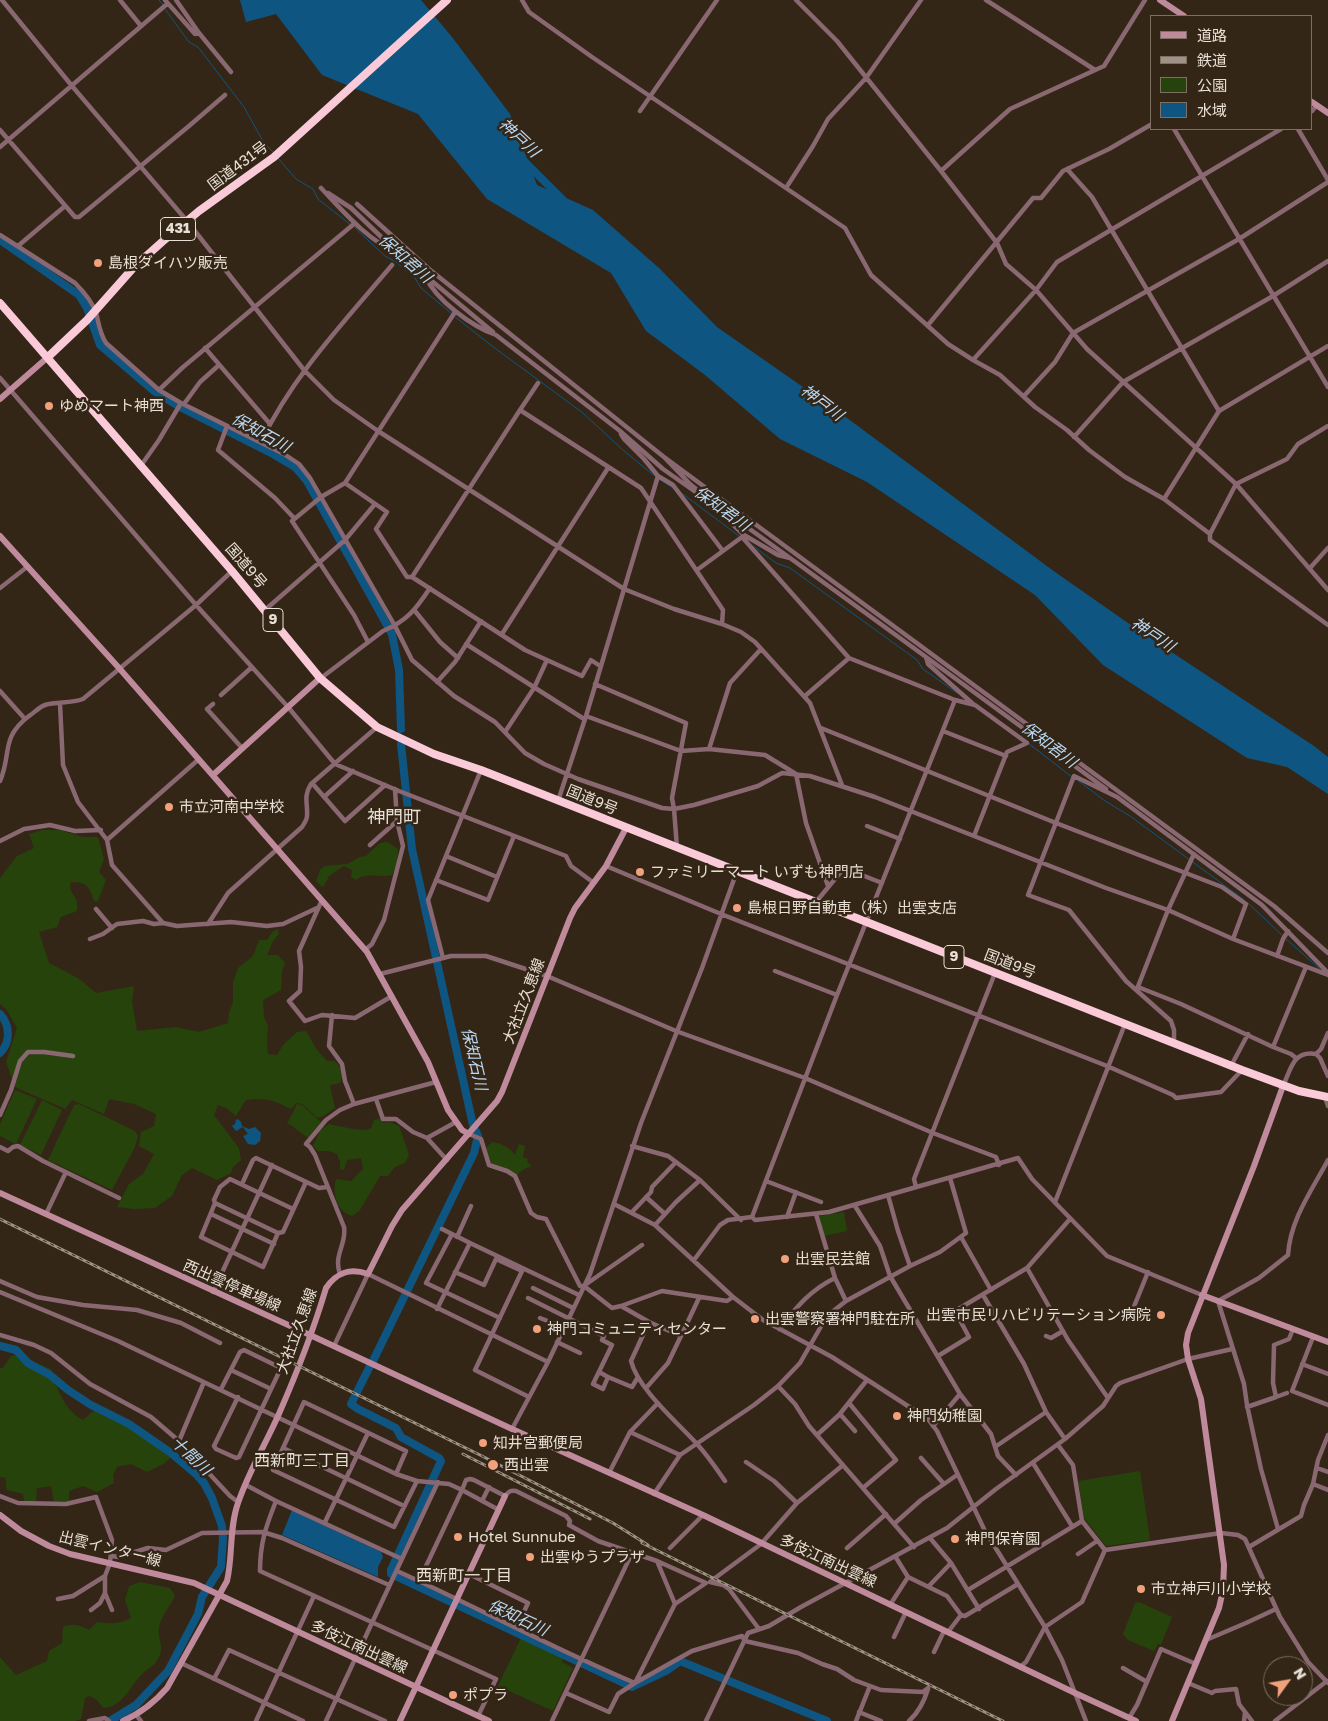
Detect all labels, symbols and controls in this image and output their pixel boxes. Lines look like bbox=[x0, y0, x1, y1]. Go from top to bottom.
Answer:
legend bbox=[1150, 15, 1313, 130]
text: 道路 bbox=[1197, 26, 1227, 44]
text: 鉄道 bbox=[1197, 51, 1227, 69]
text: 公園 bbox=[1197, 76, 1227, 94]
text: 水域 bbox=[1197, 101, 1227, 119]
water label: 神戸川 bbox=[495, 115, 543, 161]
street label: 国道431号 bbox=[205, 138, 271, 194]
road number: 431 bbox=[160, 218, 196, 240]
water label: 保知君川 bbox=[375, 231, 435, 287]
place label: 島根ダイハツ販売 bbox=[108, 254, 228, 272]
marker: 島根ダイハツ販売 bbox=[92, 257, 104, 269]
water label: 神戸川 bbox=[797, 381, 847, 425]
place label: ゆめマート神西 bbox=[59, 397, 164, 415]
marker: ゆめマート神西 bbox=[43, 400, 55, 412]
water label: 保知石川 bbox=[228, 409, 294, 457]
water label: 保知君川 bbox=[690, 482, 754, 536]
street label: 国道9号 bbox=[221, 540, 271, 592]
road number: 9 bbox=[263, 608, 283, 632]
water label: 神戸川 bbox=[1128, 614, 1178, 656]
water label: 保知君川 bbox=[1018, 718, 1080, 772]
street label: 国道9号 bbox=[564, 782, 620, 818]
place label: 市立河南中学校 bbox=[179, 798, 284, 816]
marker: 市立河南中学校 bbox=[163, 801, 175, 813]
district label: 神門町 bbox=[367, 806, 421, 828]
place label: ファミリーマート いずも神門店 bbox=[650, 863, 864, 881]
marker: ファミリーマート いずも神門店 bbox=[634, 866, 646, 878]
place label: 島根日野自動車（株）出雲支店 bbox=[747, 899, 957, 917]
marker: 島根日野自動車（株）出雲支店 bbox=[731, 902, 743, 914]
road number: 9 bbox=[944, 946, 964, 969]
street label: 国道9号 bbox=[982, 946, 1038, 982]
street label: 大社立久恵線 bbox=[499, 956, 549, 1046]
water label: 保知石川 bbox=[457, 1026, 491, 1092]
place label: 出雲民芸館 bbox=[795, 1250, 870, 1268]
marker: 出雲民芸館 bbox=[779, 1253, 791, 1265]
street label: 西出雲停車場線 bbox=[180, 1256, 284, 1316]
street label: 大社立久恵線 bbox=[273, 1286, 321, 1376]
place label: 出雲市民リハビリテーション病院 bbox=[926, 1306, 1151, 1324]
marker: 出雲市民リハビリテーション病院 bbox=[1155, 1309, 1167, 1321]
place label: 出雲警察署神門駐在所 bbox=[765, 1310, 915, 1328]
marker: 出雲警察署神門駐在所 bbox=[749, 1313, 761, 1325]
place label: 神門コミュニティセンター bbox=[547, 1320, 727, 1338]
marker: 神門コミュニティセンター bbox=[531, 1323, 543, 1335]
place label: 神門幼稚園 bbox=[907, 1407, 982, 1425]
marker: 神門幼稚園 bbox=[891, 1410, 903, 1422]
water label: 十間川 bbox=[167, 1433, 215, 1479]
place label: 知井宮郵便局 bbox=[493, 1434, 583, 1452]
marker: 知井宮郵便局 bbox=[477, 1437, 489, 1449]
district label: 西新町三丁目 bbox=[254, 1451, 350, 1471]
place label: 西出雲 bbox=[504, 1456, 549, 1474]
marker: 西出雲 bbox=[486, 1458, 500, 1472]
street label: 出雲インター線 bbox=[57, 1528, 163, 1570]
place label: Hotel Sunnube bbox=[468, 1528, 576, 1546]
place label: 神門保育園 bbox=[965, 1530, 1040, 1548]
marker: Hotel Sunnube bbox=[452, 1531, 464, 1543]
street label: 多伎江南出雲線 bbox=[777, 1531, 879, 1591]
marker: 神門保育園 bbox=[949, 1533, 961, 1545]
place label: 出雲ゆうプラザ bbox=[540, 1548, 645, 1566]
marker: 出雲ゆうプラザ bbox=[524, 1551, 536, 1563]
district label: 西新町一丁目 bbox=[416, 1566, 512, 1586]
place label: 市立神戸川小学校 bbox=[1151, 1580, 1271, 1598]
marker: 市立神戸川小学校 bbox=[1135, 1583, 1147, 1595]
water label: 保知石川 bbox=[485, 1596, 551, 1640]
street label: 多伎江南出雲線 bbox=[308, 1617, 410, 1677]
north arrow bbox=[1263, 1656, 1313, 1706]
text: N bbox=[1290, 1664, 1310, 1682]
place label: ポプラ bbox=[463, 1686, 508, 1704]
marker: ポプラ bbox=[447, 1689, 459, 1701]

